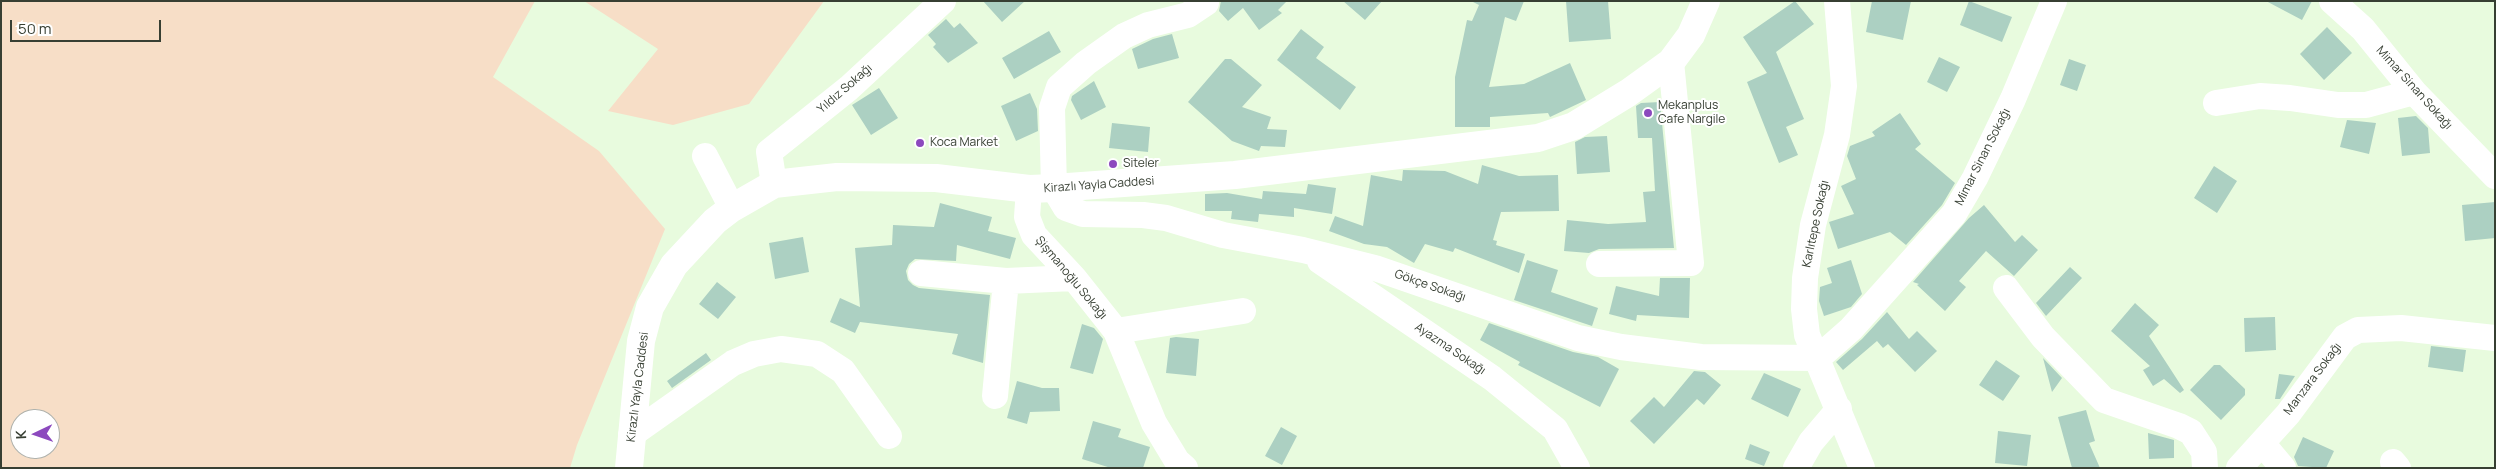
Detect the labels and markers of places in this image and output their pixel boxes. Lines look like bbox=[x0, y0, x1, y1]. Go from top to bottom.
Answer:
place label: Mekanplus Cafe Nargile bbox=[1658, 99, 1725, 127]
marker: Mekanplus Cafe Nargile bbox=[1642, 107, 1654, 119]
place label: Koca Market bbox=[930, 136, 998, 150]
marker: Koca Market bbox=[914, 137, 926, 149]
place label: Siteler bbox=[1123, 157, 1159, 171]
marker: Siteler bbox=[1107, 158, 1119, 170]

